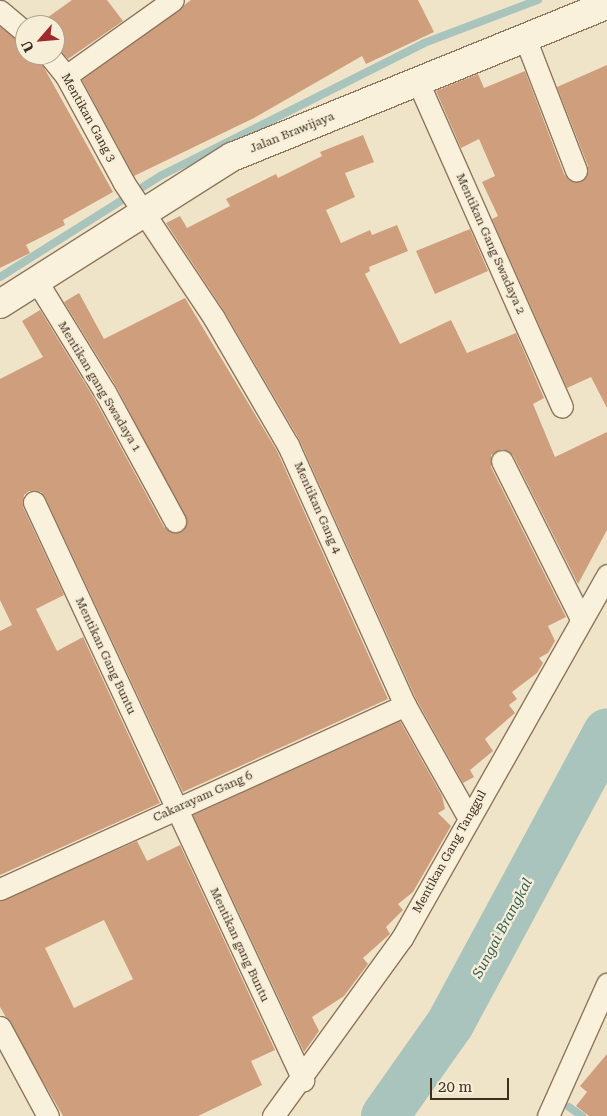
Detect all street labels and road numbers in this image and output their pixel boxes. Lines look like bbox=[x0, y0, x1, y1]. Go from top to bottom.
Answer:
street label: Mentikan Gang 3 bbox=[58, 71, 118, 165]
street label: Jalan Brawijaya bbox=[248, 109, 336, 157]
street label: Mentikan Gang Swadaya 2 bbox=[452, 171, 528, 317]
street label: Mentikan gang Swadaya 1 bbox=[54, 319, 144, 455]
street label: Mentikan Gang 4 bbox=[290, 460, 344, 556]
street label: Mentikan Gang Buntu bbox=[72, 595, 138, 717]
street label: Cakarayam Gang 6 bbox=[151, 769, 255, 825]
street label: Mentikan Gang Tanggul bbox=[410, 788, 490, 916]
street label: Mentikan gang Buntu bbox=[206, 886, 272, 1004]

